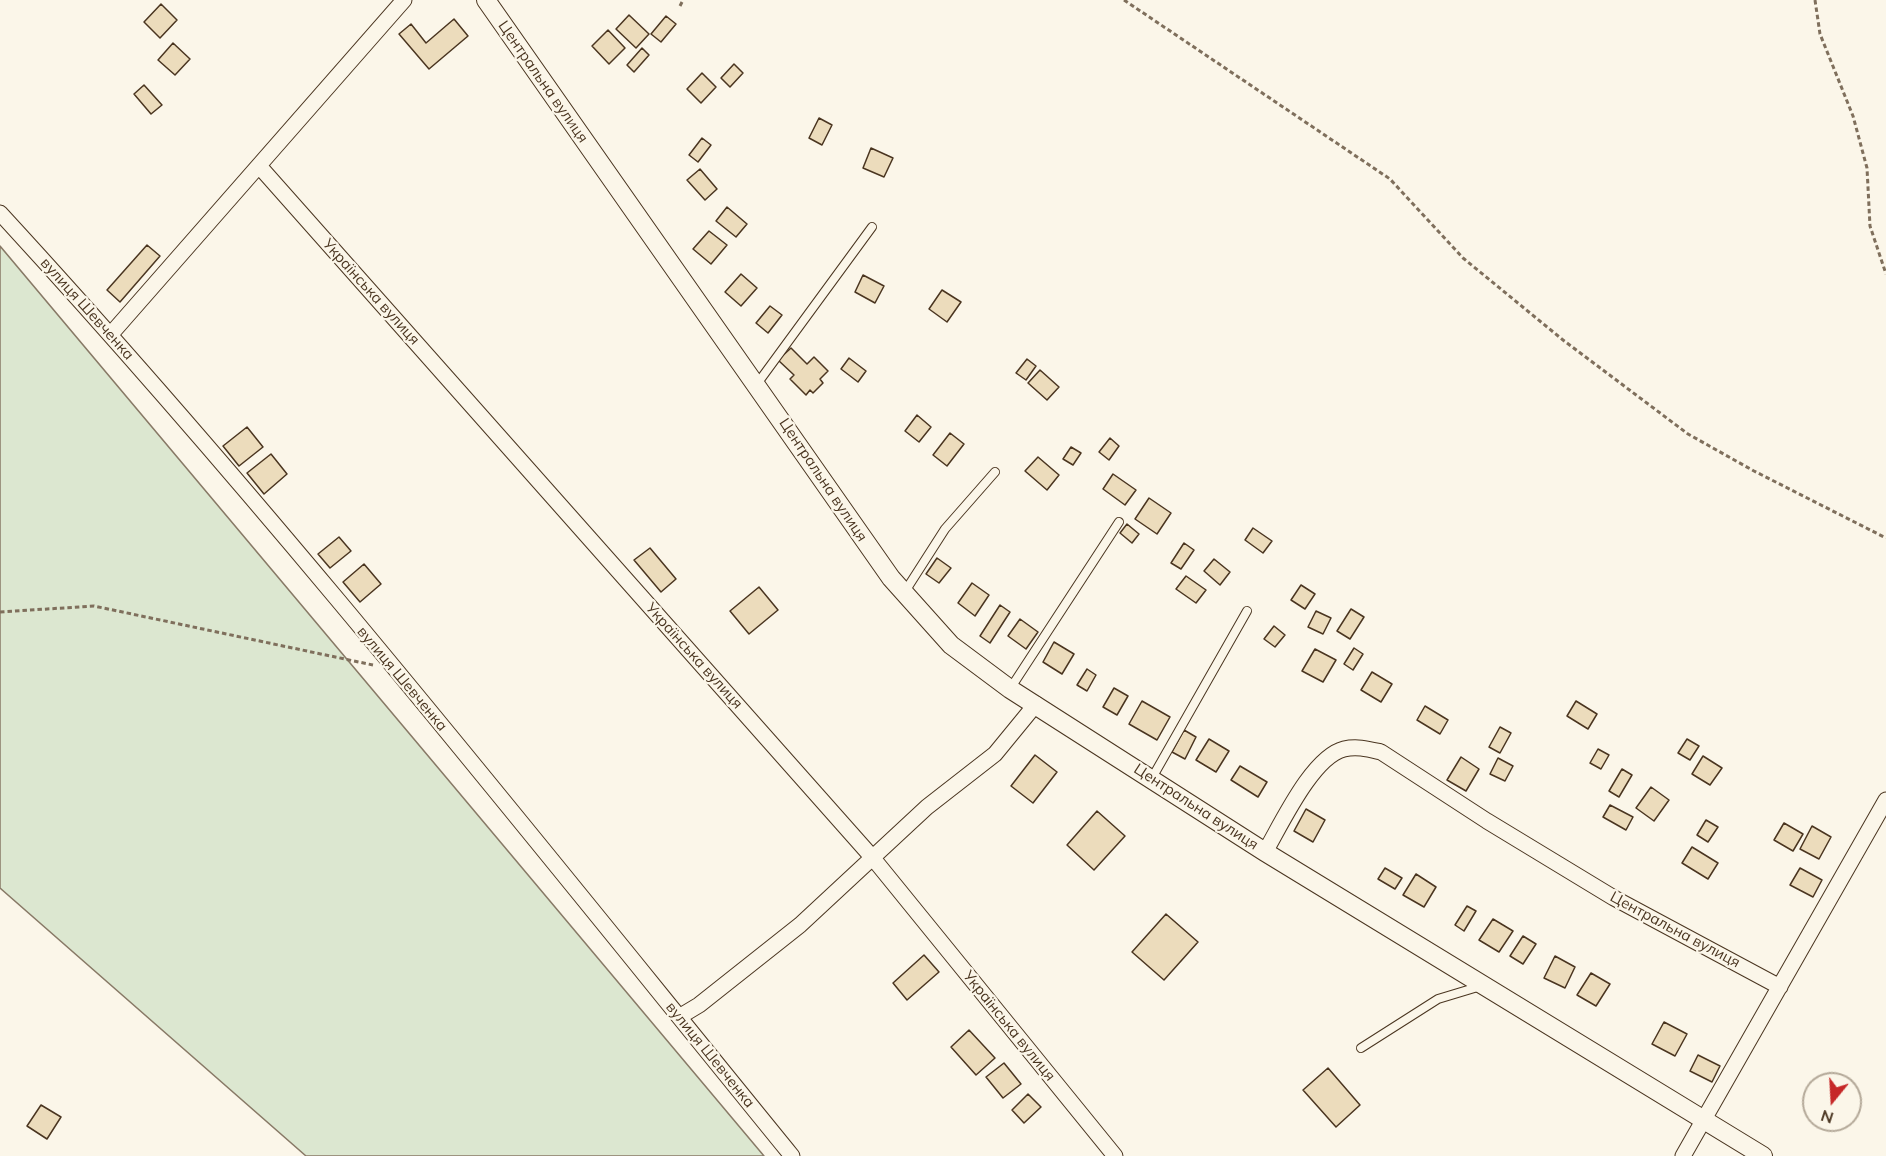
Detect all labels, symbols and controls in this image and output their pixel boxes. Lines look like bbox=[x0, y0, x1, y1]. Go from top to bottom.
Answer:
street label: Центральна вулиця bbox=[494, 18, 592, 146]
street label: Українська вулиця bbox=[319, 235, 423, 349]
street label: вулиця Шевченка bbox=[36, 254, 138, 364]
street label: Центральна вулиця bbox=[775, 415, 871, 545]
street label: Українська вулиця bbox=[642, 599, 746, 713]
street label: вулиця Шевченка bbox=[353, 623, 451, 735]
street label: Центральна вулиця bbox=[1130, 760, 1262, 854]
street label: Центральна вулиця bbox=[1607, 888, 1743, 972]
street label: Українська вулиця bbox=[959, 967, 1059, 1085]
street label: вулиця Шевченка bbox=[662, 998, 758, 1112]
north arrow bbox=[1802, 1072, 1862, 1132]
text: N bbox=[1818, 1106, 1836, 1129]

